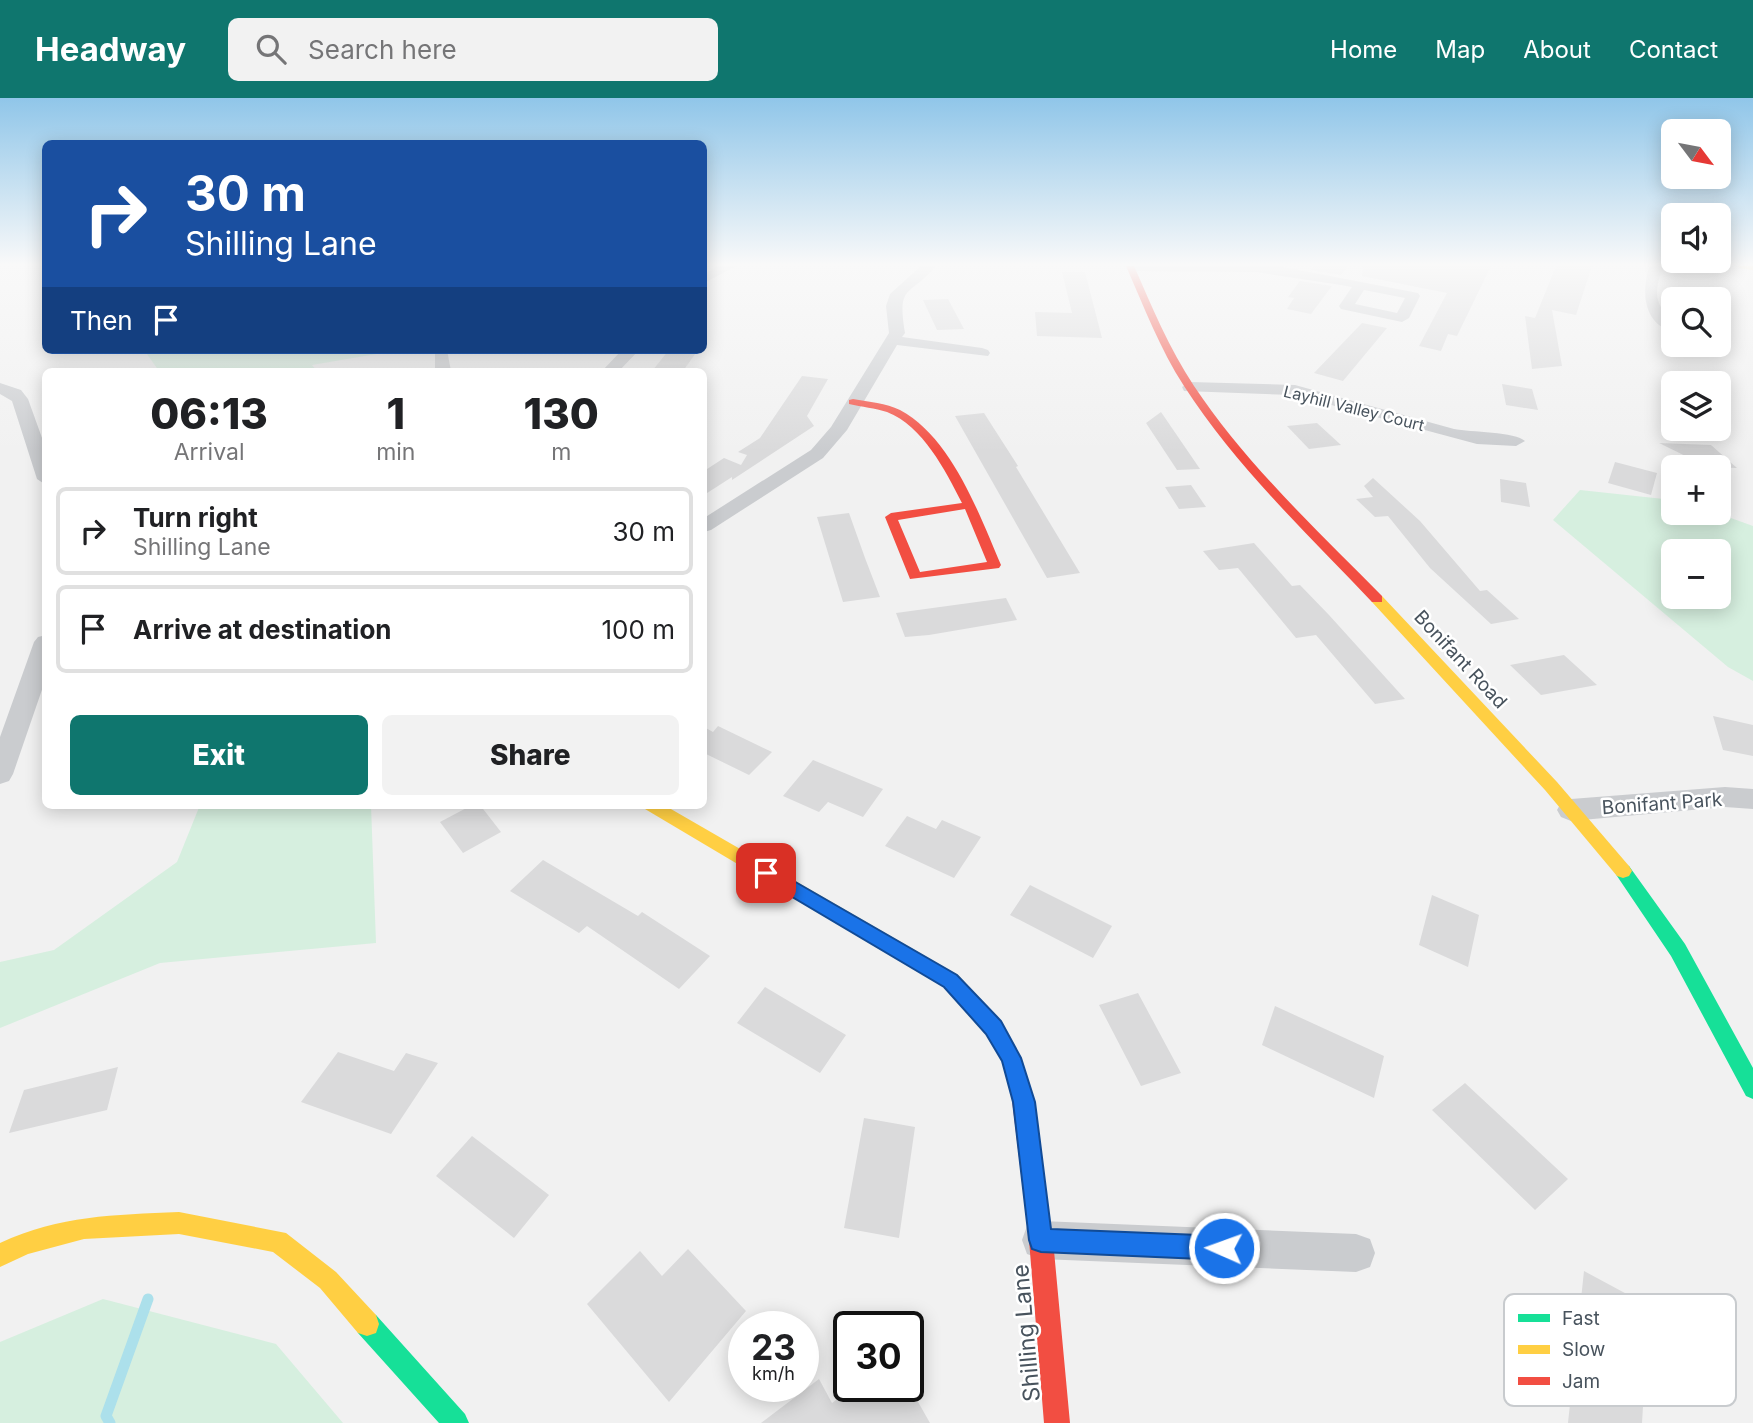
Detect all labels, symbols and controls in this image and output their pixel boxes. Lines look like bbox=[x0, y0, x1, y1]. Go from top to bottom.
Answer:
search box bbox=[228, 18, 718, 81]
text: Headway bbox=[35, 29, 186, 69]
icon: search bbox=[252, 30, 290, 68]
text: Search here bbox=[308, 34, 457, 65]
text: Home bbox=[1330, 35, 1397, 64]
text: Map bbox=[1435, 35, 1485, 64]
text: About bbox=[1523, 35, 1591, 64]
text: Contact bbox=[1629, 35, 1718, 64]
north arrow bbox=[1661, 119, 1731, 189]
map controls bbox=[1661, 119, 1731, 609]
text: 30 m bbox=[185, 164, 306, 223]
icon: right bbox=[70, 168, 161, 259]
button: sound bbox=[1661, 203, 1731, 273]
text: Shilling Lane bbox=[185, 224, 377, 263]
button: search bbox=[1661, 287, 1731, 357]
icon: arrive bbox=[147, 301, 185, 339]
text: Then bbox=[70, 305, 133, 336]
button: layers bbox=[1661, 371, 1731, 441]
street label: Layhill Valley Court bbox=[1282, 381, 1426, 435]
text: 06:13 bbox=[150, 388, 268, 439]
text: 1 bbox=[387, 388, 405, 439]
text: 130 bbox=[524, 388, 599, 439]
text: Arrival bbox=[174, 438, 244, 466]
text: min bbox=[376, 438, 415, 466]
text: m bbox=[551, 438, 571, 466]
button: + bbox=[1661, 455, 1731, 525]
text: Turn right bbox=[133, 502, 258, 533]
icon: right bbox=[74, 512, 112, 550]
text: 30 m bbox=[612, 516, 675, 547]
text: Shilling Lane bbox=[133, 533, 271, 561]
button: − bbox=[1661, 539, 1731, 609]
street label: Bonifant Road bbox=[1409, 606, 1512, 713]
icon: arrive bbox=[74, 610, 112, 648]
text: Arrive at destination bbox=[133, 614, 392, 645]
text: 100 m bbox=[602, 614, 675, 645]
button: Exit bbox=[70, 715, 368, 795]
button: Share bbox=[382, 715, 679, 795]
street label: Bonifant Park bbox=[1601, 788, 1724, 819]
pin bbox=[736, 843, 796, 903]
icon: arrive bbox=[747, 854, 785, 892]
position arrow bbox=[1187, 1211, 1261, 1285]
street label: Shilling Lane bbox=[1006, 1263, 1046, 1403]
legend bbox=[1504, 1294, 1736, 1406]
text: Fast bbox=[1562, 1307, 1600, 1330]
speed limit sign: 30 bbox=[833, 1311, 924, 1402]
text: 23 bbox=[751, 1326, 796, 1368]
text: Slow bbox=[1562, 1338, 1605, 1361]
text: km/h bbox=[752, 1363, 795, 1384]
text: Jam bbox=[1562, 1370, 1600, 1393]

